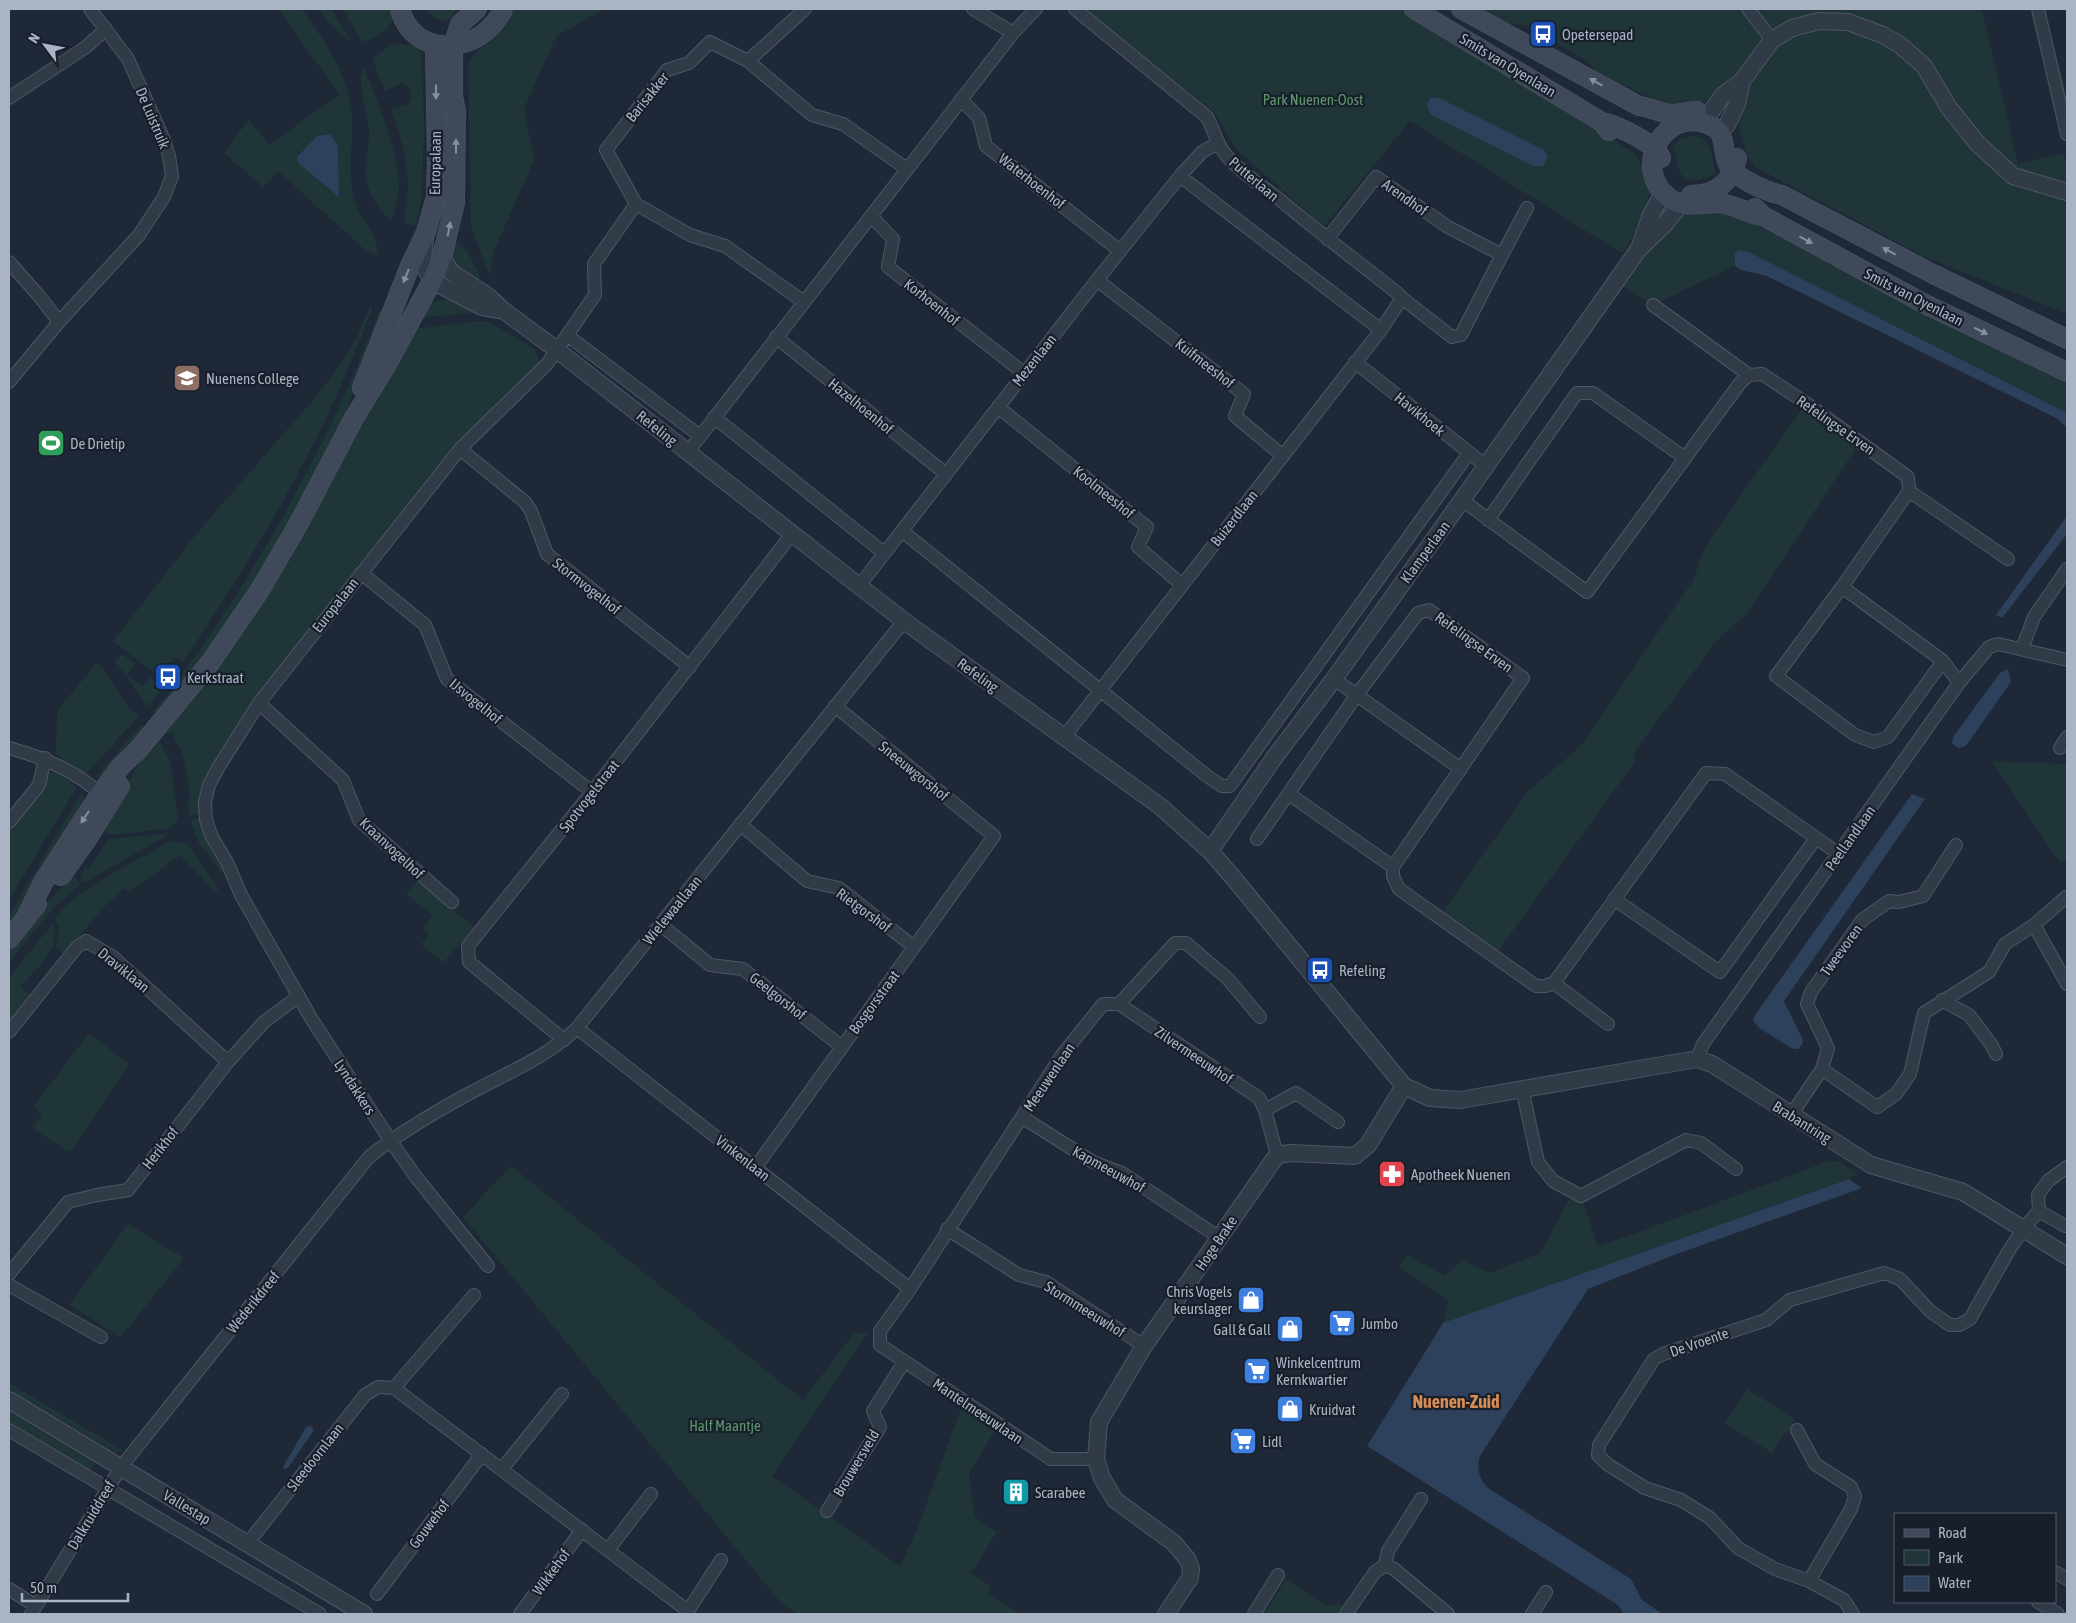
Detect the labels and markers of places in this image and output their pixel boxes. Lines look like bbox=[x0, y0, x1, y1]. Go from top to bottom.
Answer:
bus stop icon: Opetersepad bbox=[1528, 19, 1558, 49]
place label: Opetersepad bbox=[1562, 26, 1633, 43]
school or university icon: Nuenens College bbox=[172, 363, 202, 393]
place label: Nuenens College bbox=[206, 370, 299, 387]
sports icon: De Drietip bbox=[36, 428, 66, 458]
place label: De Drietip bbox=[70, 435, 125, 452]
bus stop icon: Kerkstraat bbox=[153, 662, 183, 692]
place label: Kerkstraat bbox=[187, 669, 244, 686]
bus stop icon: Refeling bbox=[1305, 955, 1335, 985]
place label: Refeling bbox=[1339, 962, 1386, 979]
pharmacy icon: Apotheek Nuenen bbox=[1377, 1159, 1407, 1189]
place label: Apotheek Nuenen bbox=[1411, 1166, 1511, 1183]
place label: Chris Vogels keurslager bbox=[1167, 1283, 1233, 1317]
shop icon: Chris Vogels keurslager bbox=[1236, 1285, 1266, 1315]
supermarket icon: Jumbo bbox=[1327, 1308, 1357, 1338]
shop icon: Gall & Gall bbox=[1275, 1314, 1305, 1344]
place label: Jumbo bbox=[1361, 1315, 1398, 1332]
place label: Gall & Gall bbox=[1213, 1321, 1271, 1338]
place label: Winkelcentrum Kernkwartier bbox=[1276, 1354, 1361, 1388]
supermarket icon: Winkelcentrum Kernkwartier bbox=[1242, 1356, 1272, 1386]
shop icon: Kruidvat bbox=[1275, 1394, 1305, 1424]
place label: Kruidvat bbox=[1309, 1401, 1356, 1418]
supermarket icon: Lidl bbox=[1228, 1426, 1258, 1456]
place label: Lidl bbox=[1262, 1433, 1282, 1450]
building icon: Scarabee bbox=[1001, 1477, 1031, 1507]
place label: Scarabee bbox=[1035, 1484, 1086, 1501]

